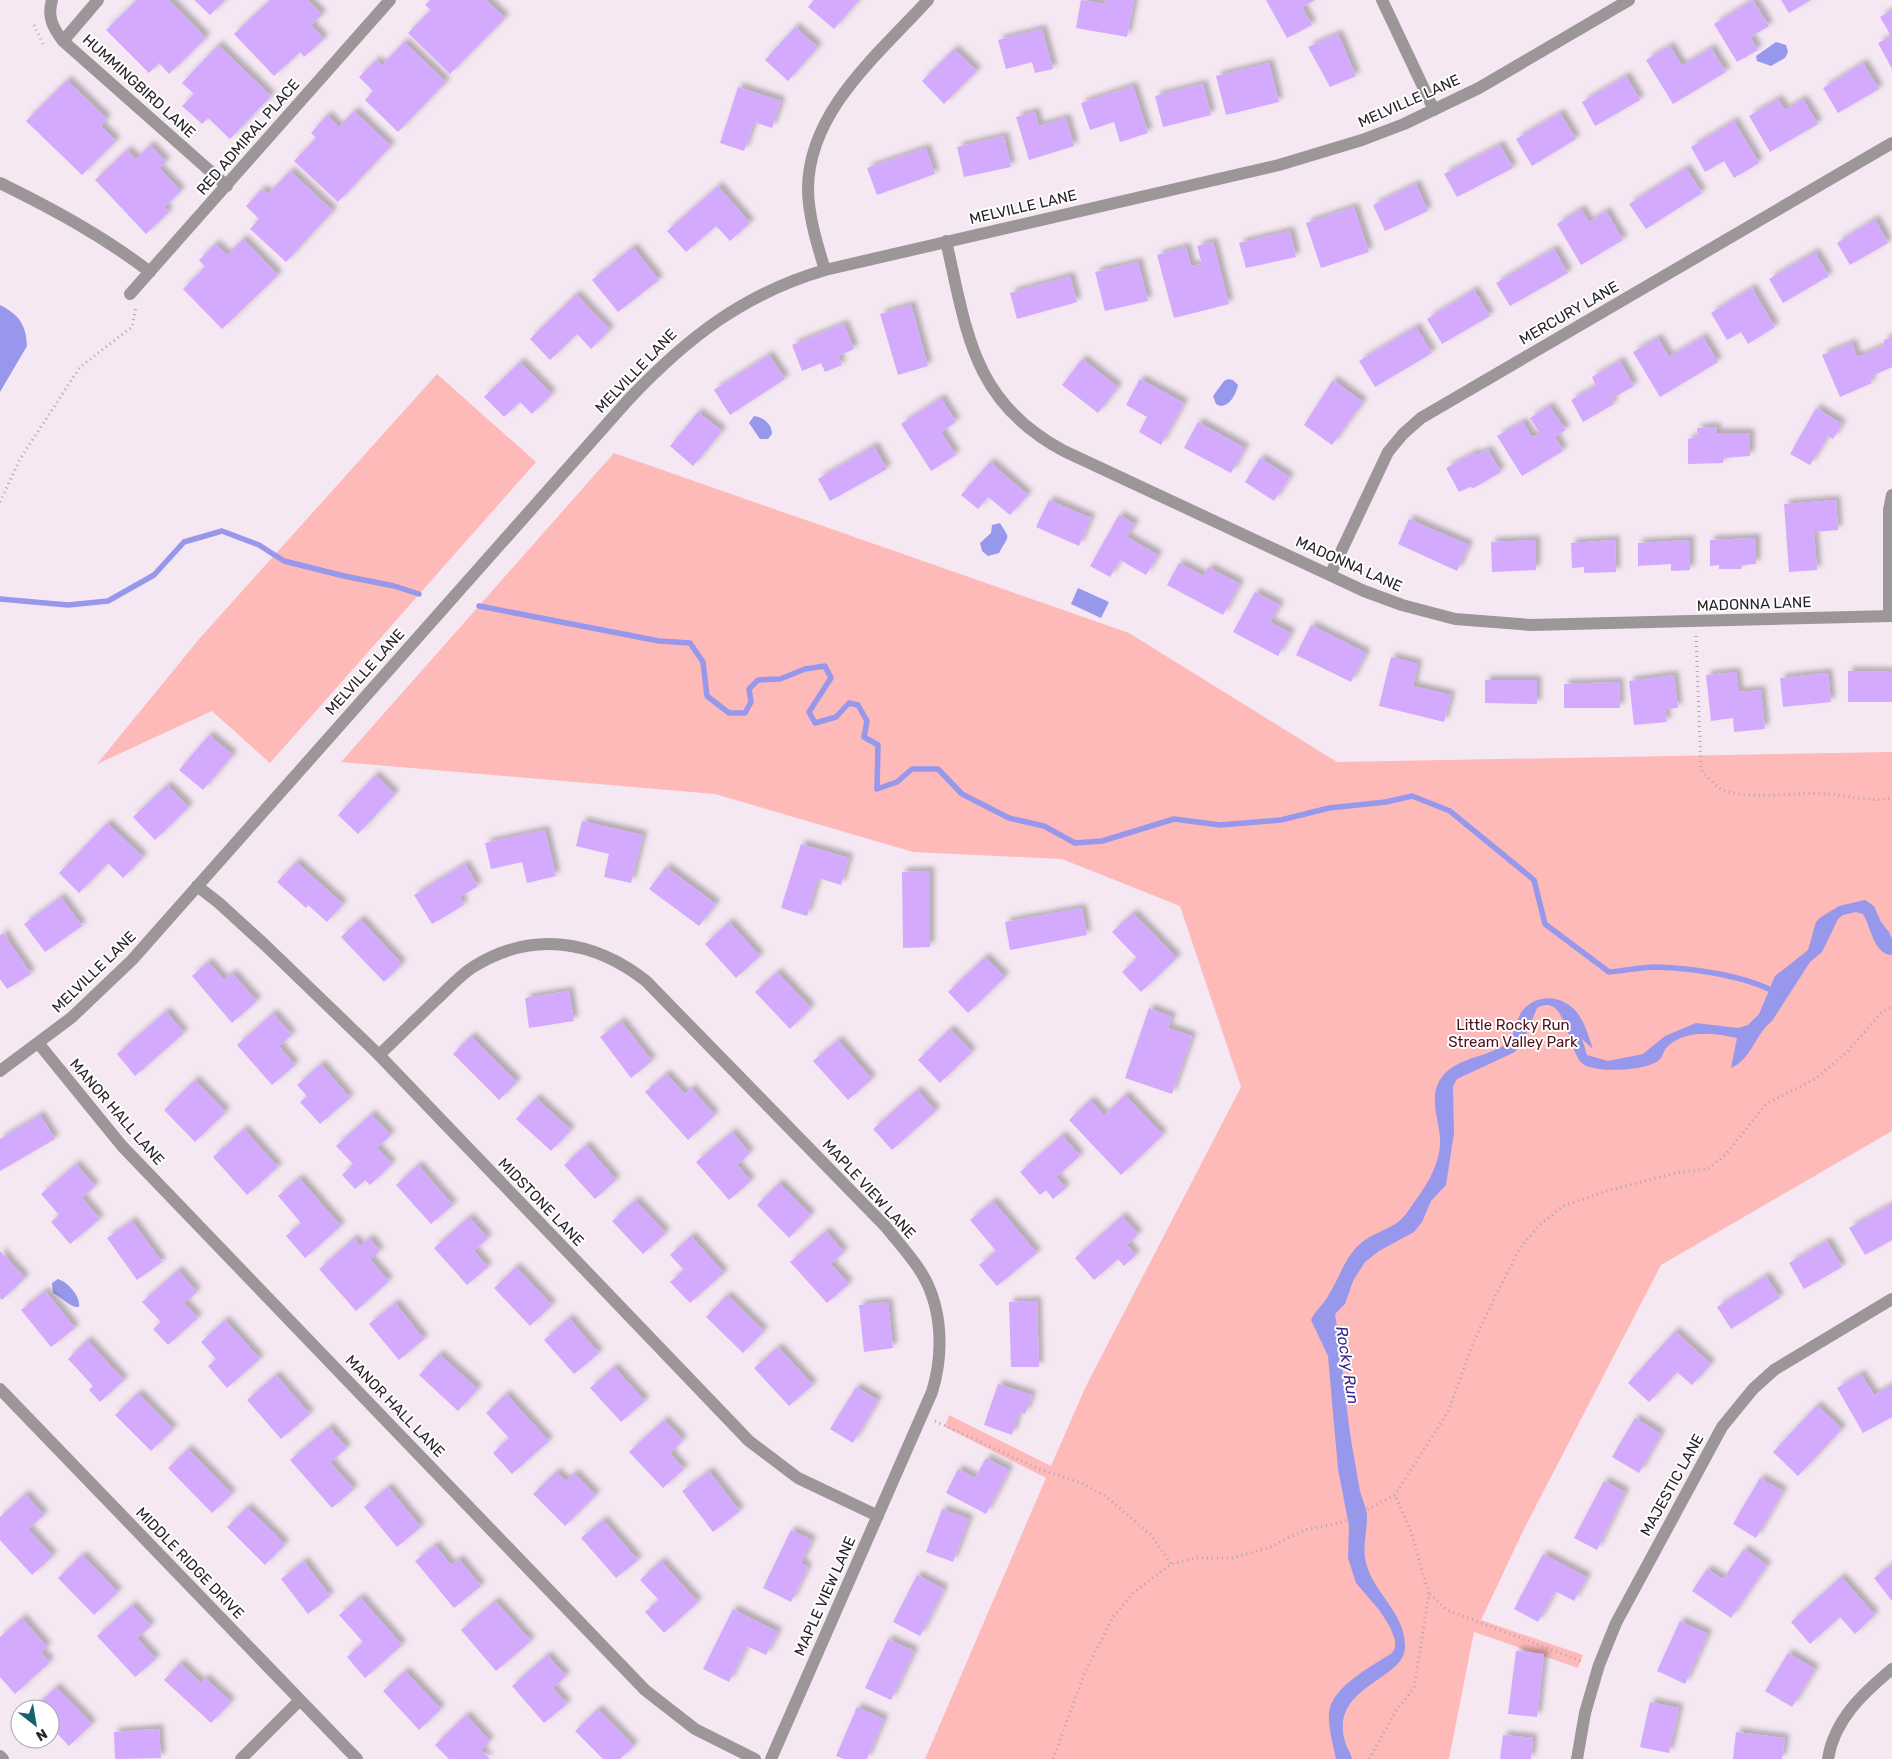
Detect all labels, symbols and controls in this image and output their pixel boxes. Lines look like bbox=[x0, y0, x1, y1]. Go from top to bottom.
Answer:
street label: HUMMINGBIRD LANE bbox=[79, 31, 199, 141]
street label: MELVILLE LANE bbox=[1355, 70, 1463, 132]
street label: RED ADMIRAL PLACE bbox=[193, 75, 303, 199]
street label: MELVILLE LANE bbox=[968, 186, 1078, 228]
street label: MERCURY LANE bbox=[1516, 277, 1622, 349]
street label: MELVILLE LANE bbox=[591, 325, 681, 417]
street label: MADONNA LANE bbox=[1293, 532, 1405, 596]
street label: MADONNA LANE bbox=[1696, 593, 1812, 615]
street label: MELVILLE LANE bbox=[322, 625, 408, 719]
street label: MELVILLE LANE bbox=[48, 927, 140, 1017]
park label: Little Rocky Run Stream Valley Park bbox=[1448, 1016, 1578, 1051]
street label: MANOR HALL LANE bbox=[66, 1055, 168, 1169]
street label: MAPLE VIEW LANE bbox=[818, 1136, 920, 1242]
street label: MIDSTONE LANE bbox=[494, 1154, 588, 1250]
water label: Rocky Run bbox=[1332, 1325, 1363, 1406]
street label: MANOR HALL LANE bbox=[342, 1351, 448, 1461]
street label: MAJESTIC LANE bbox=[1636, 1431, 1708, 1539]
street label: MIDDLE RIDGE DRIVE bbox=[132, 1503, 248, 1623]
street label: MAPLE VIEW LANE bbox=[791, 1533, 859, 1659]
north arrow bbox=[10, 1699, 60, 1749]
text: N bbox=[33, 1725, 50, 1745]

